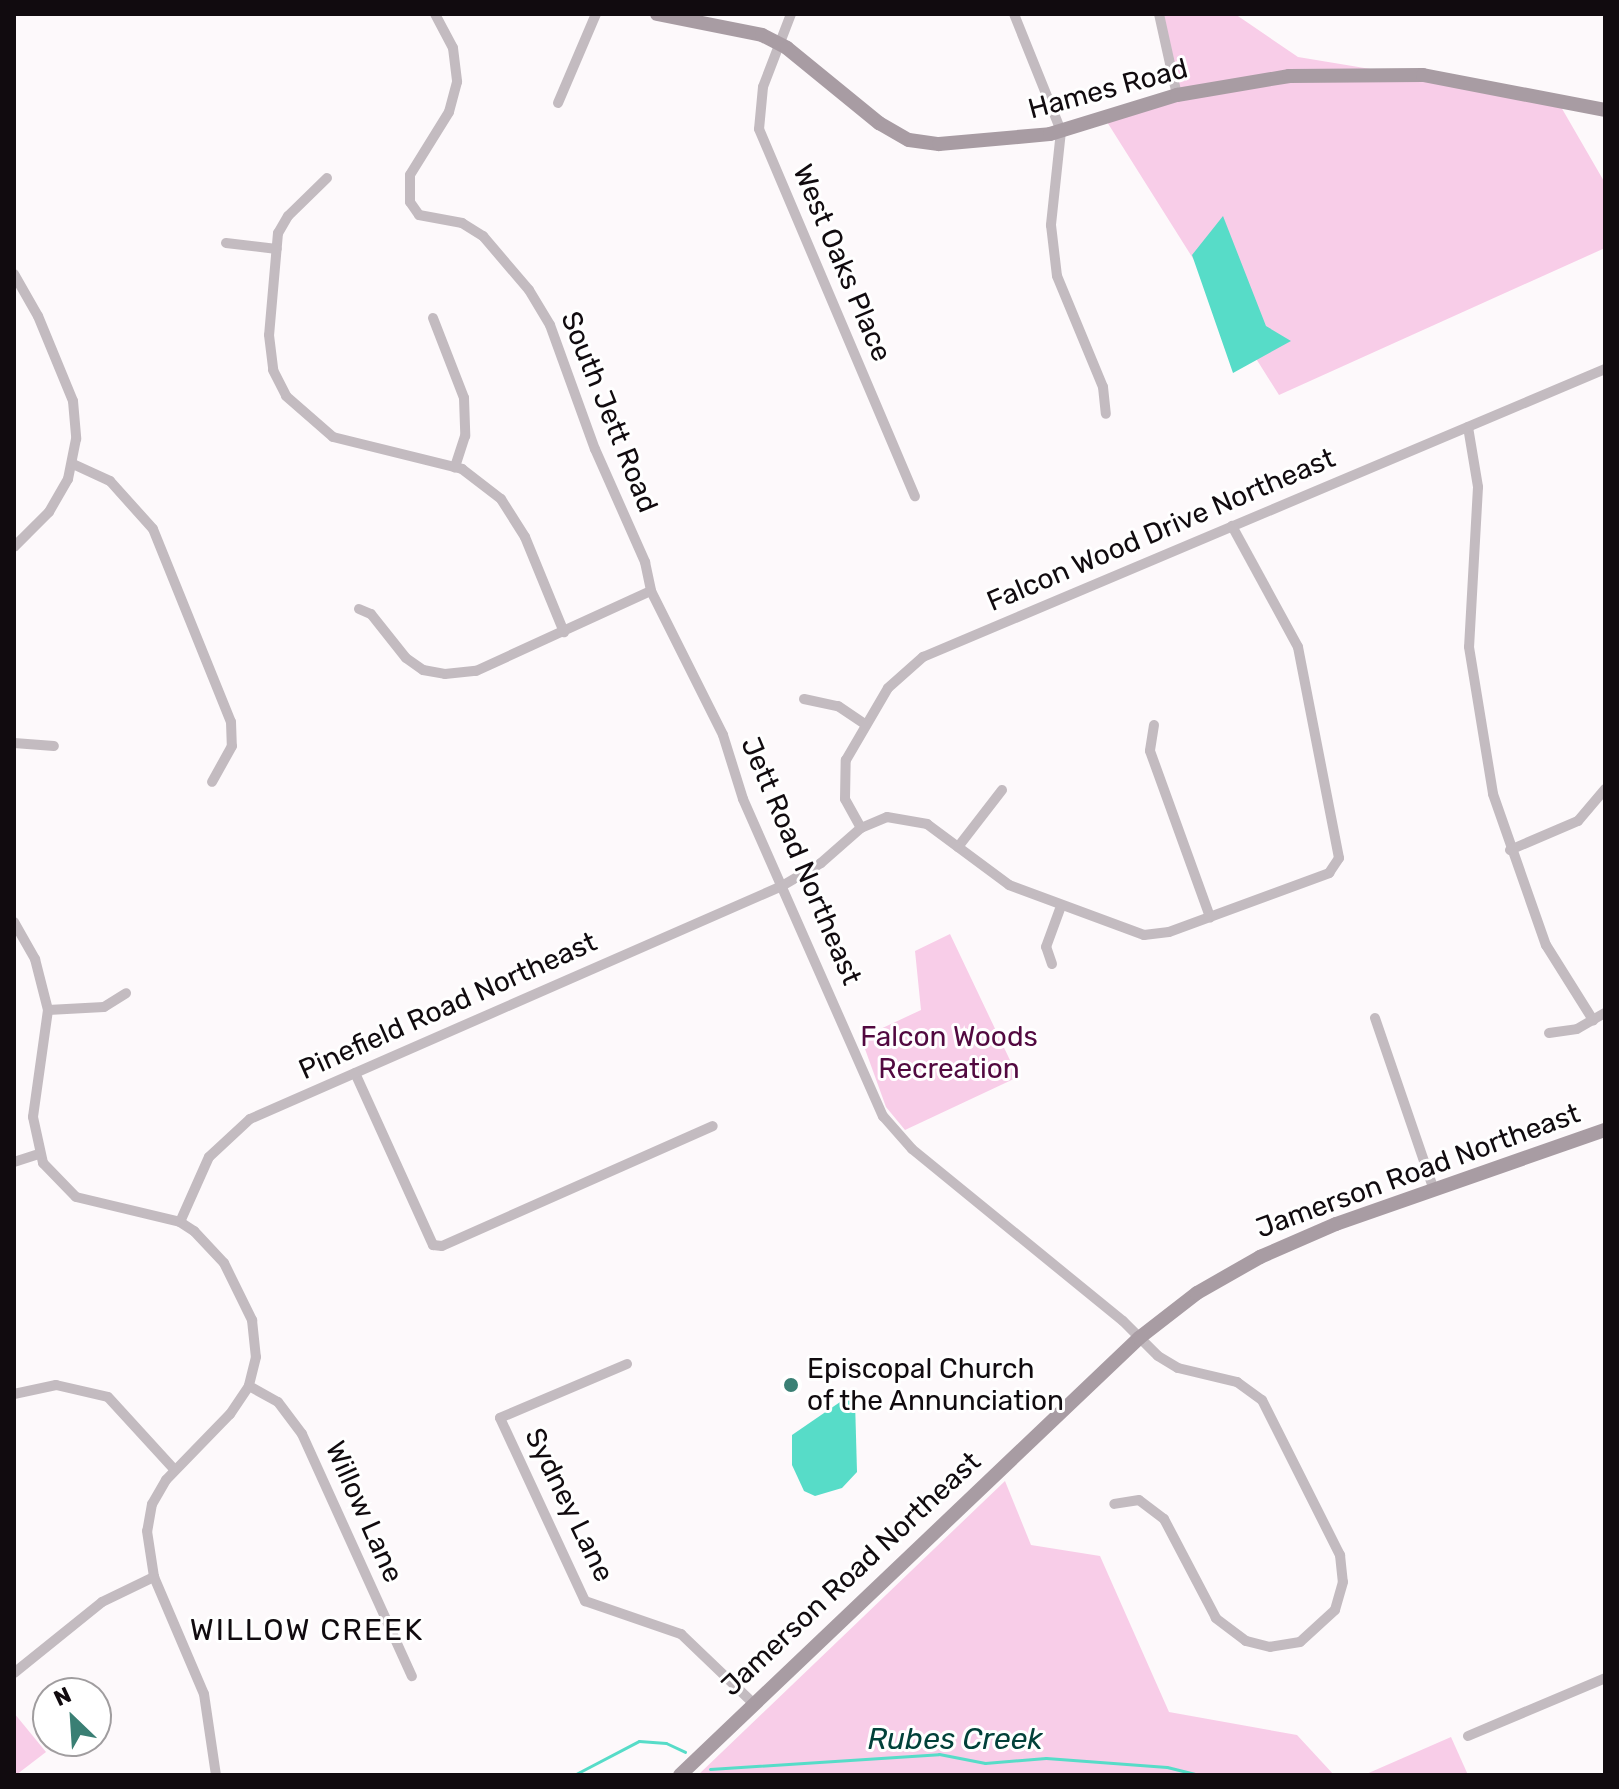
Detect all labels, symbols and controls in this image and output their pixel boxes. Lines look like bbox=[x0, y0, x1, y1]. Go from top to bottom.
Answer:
street label: Hames Road bbox=[1025, 52, 1191, 126]
street label: West Oaks Place bbox=[785, 159, 899, 367]
street label: South Jett Road bbox=[553, 307, 665, 517]
street label: Falcon Wood Drive Northeast bbox=[982, 441, 1340, 619]
street label: Jett Road Northeast bbox=[734, 732, 868, 990]
street label: Pinefield Road Northeast bbox=[294, 925, 602, 1087]
park label: Falcon Woods Recreation bbox=[860, 1020, 1038, 1086]
street label: Jamerson Road Northeast bbox=[1251, 1097, 1585, 1245]
place label: Episcopal Church of the Annunciation bbox=[807, 1352, 1066, 1418]
marker: Episcopal Church of the Annunciation bbox=[782, 1376, 800, 1394]
street label: Sydney Lane bbox=[517, 1422, 621, 1588]
street label: Willow Lane bbox=[318, 1436, 410, 1588]
street label: Jamerson Road Northeast bbox=[714, 1445, 988, 1703]
district label: WILLOW CREEK bbox=[189, 1612, 425, 1648]
north arrow bbox=[32, 1677, 112, 1757]
text: N bbox=[50, 1681, 75, 1712]
water label: Rubes Creek bbox=[867, 1721, 1043, 1757]

